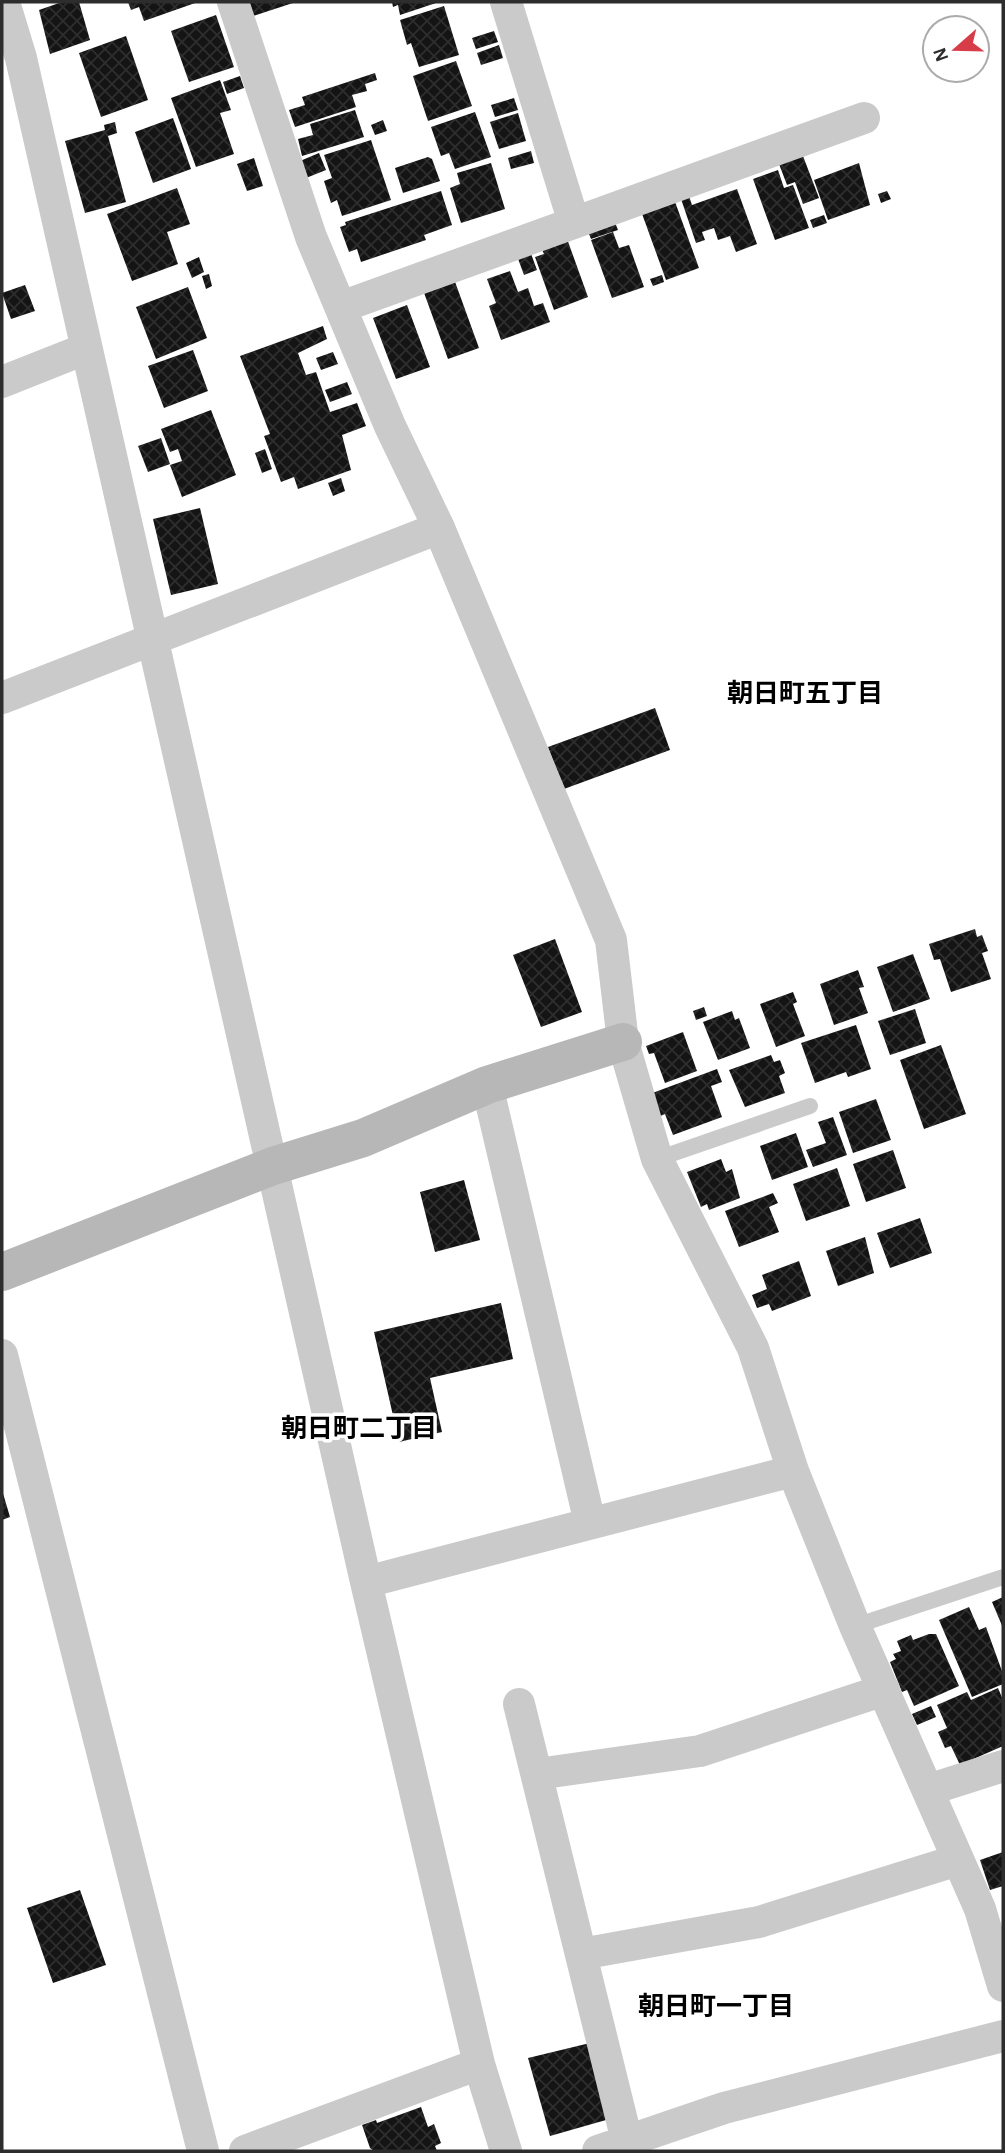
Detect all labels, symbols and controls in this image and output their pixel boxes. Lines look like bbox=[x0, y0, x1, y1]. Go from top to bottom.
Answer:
north arrow bbox=[921, 14, 991, 84]
text: N bbox=[930, 45, 953, 64]
district label: 朝日町五丁目 bbox=[727, 679, 883, 707]
district label: 朝日町二丁目 bbox=[281, 1414, 437, 1442]
district label: 朝日町一丁目 bbox=[638, 1992, 794, 2020]

